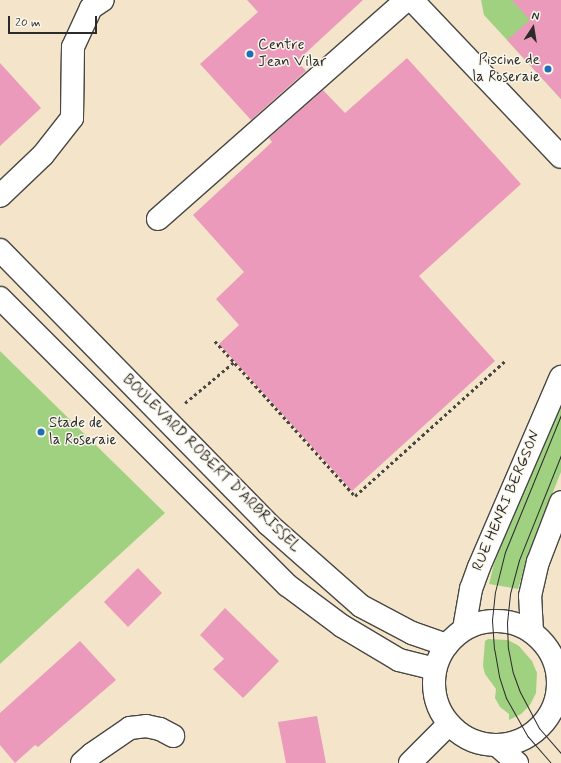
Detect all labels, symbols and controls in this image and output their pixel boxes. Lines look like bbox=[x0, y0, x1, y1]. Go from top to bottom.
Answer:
scale bar bbox=[10, 8, 99, 34]
north arrow bbox=[513, 8, 553, 48]
text: N bbox=[530, 9, 541, 24]
text: 20 m bbox=[15, 15, 41, 31]
place label: Centre Jean Vilar bbox=[258, 36, 325, 71]
marker: Centre Jean Vilar bbox=[245, 49, 255, 59]
place label: Piscine de la Roseraie bbox=[470, 51, 540, 86]
marker: Piscine de la Roseraie bbox=[543, 64, 553, 74]
street label: BOULEVARD ROBERT D'ARBRISSEL bbox=[119, 372, 303, 556]
place label: Stade de la Roseraie bbox=[49, 414, 119, 449]
marker: Stade de la Roseraie bbox=[36, 427, 46, 437]
street label: RUE HENRI BERGSON bbox=[469, 428, 545, 574]

